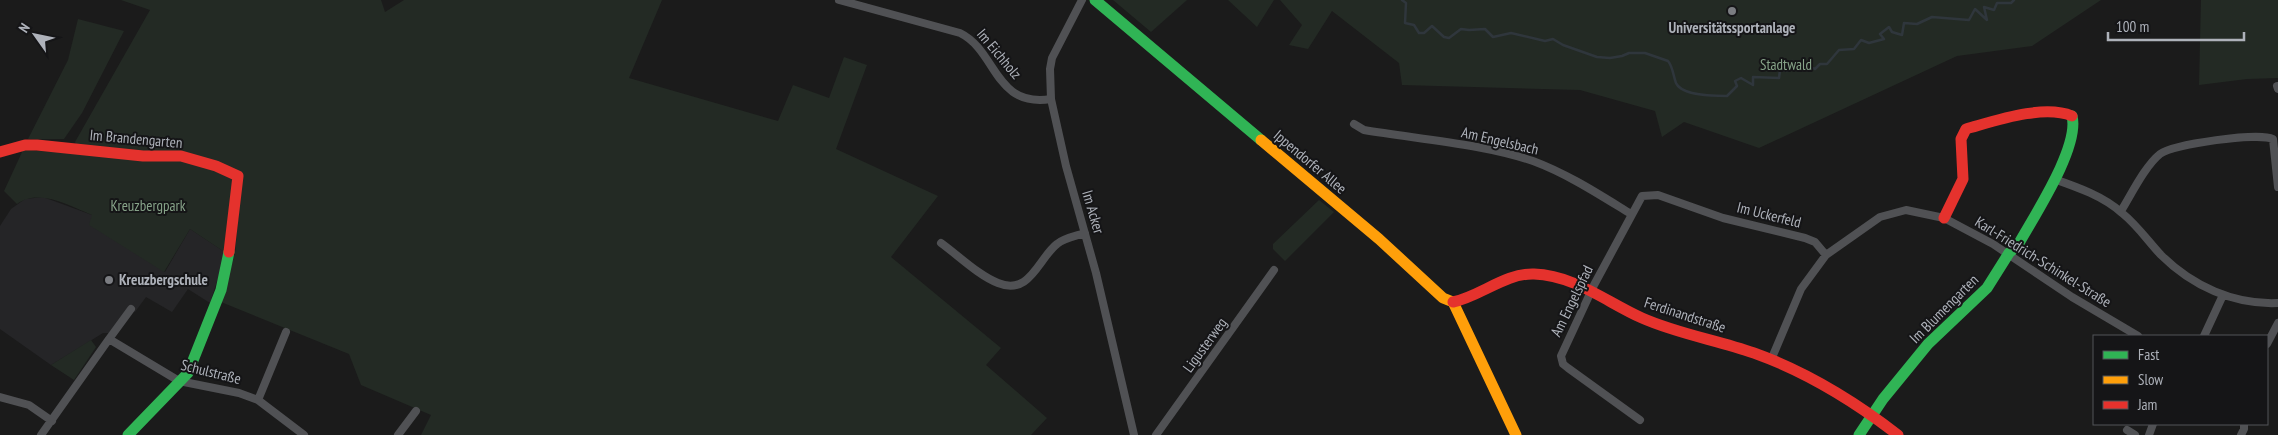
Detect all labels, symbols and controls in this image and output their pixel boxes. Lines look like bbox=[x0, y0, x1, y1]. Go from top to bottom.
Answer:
marker: Universitätssportanlage bbox=[1726, 5, 1738, 17]
north arrow bbox=[10, 10, 60, 60]
scale bar bbox=[2108, 10, 2244, 42]
text: 100 m bbox=[2116, 17, 2149, 36]
place label: Universitätssportanlage bbox=[1669, 18, 1795, 37]
text: N bbox=[14, 20, 34, 36]
street label: Im Eichholz bbox=[973, 25, 1026, 83]
park label: Stadtwald bbox=[1760, 55, 1812, 74]
street label: Am Engelsbach bbox=[1460, 122, 1541, 159]
street label: Im Brandengarten bbox=[89, 125, 183, 152]
street label: Ippendorfer Allee bbox=[1270, 126, 1351, 198]
street label: Im Acker bbox=[1078, 188, 1109, 237]
park label: Kreuzbergpark bbox=[110, 196, 186, 215]
street label: Im Uckerfeld bbox=[1735, 197, 1803, 232]
street label: Karl-Friedrich-Schinkel-Straße bbox=[1972, 212, 2115, 311]
street label: Am Engelspfad bbox=[1546, 262, 1597, 340]
place label: Kreuzbergschule bbox=[119, 270, 208, 289]
street label: Im Blumengarten bbox=[1905, 270, 1982, 347]
marker: Kreuzbergschule bbox=[103, 274, 115, 286]
street label: Ferdinandstraße bbox=[1642, 292, 1728, 337]
street label: Ligusterweg bbox=[1178, 314, 1231, 376]
legend bbox=[2093, 335, 2268, 425]
text: Fast bbox=[2138, 345, 2159, 364]
street label: Schulstraße bbox=[179, 355, 243, 388]
text: Slow bbox=[2138, 370, 2163, 389]
text: Jam bbox=[2137, 395, 2157, 414]

